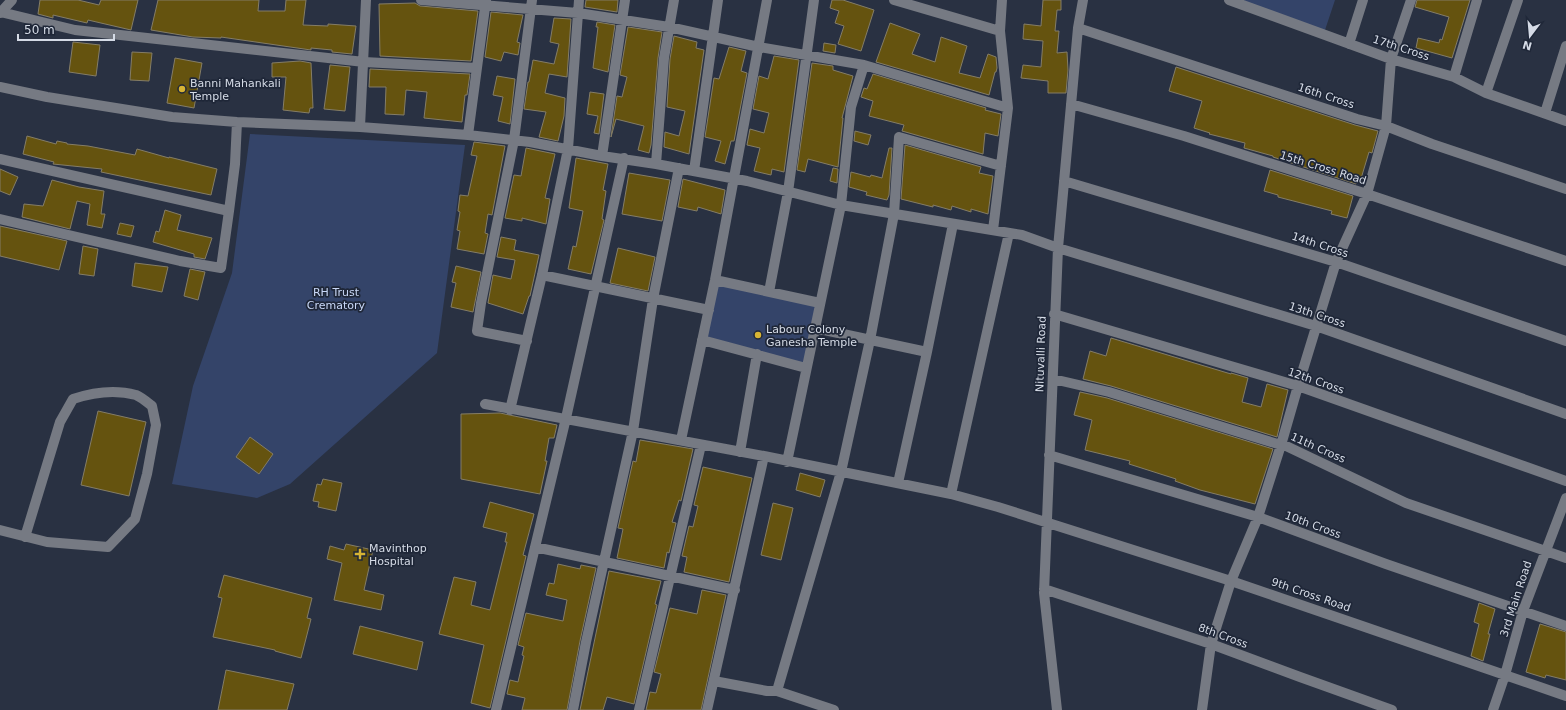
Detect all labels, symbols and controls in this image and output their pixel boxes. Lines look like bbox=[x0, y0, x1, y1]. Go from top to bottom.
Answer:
scale bar bbox=[18, 16, 114, 42]
north arrow bbox=[1510, 16, 1550, 56]
text: 50 m bbox=[24, 23, 55, 37]
street label: 17th Cross bbox=[1371, 33, 1431, 63]
text: N bbox=[1521, 38, 1534, 53]
place label: Banni Mahankali Temple bbox=[189, 77, 281, 103]
street label: 16th Cross bbox=[1296, 81, 1356, 111]
marker: Banni Mahankali Temple bbox=[177, 84, 187, 94]
street label: 15th Cross Road bbox=[1278, 149, 1368, 187]
street label: 14th Cross bbox=[1290, 230, 1350, 260]
park label: RH Trust Crematory bbox=[307, 286, 366, 312]
street label: 13th Cross bbox=[1287, 300, 1347, 330]
street label: Nituvalli Road bbox=[1033, 316, 1049, 392]
place label: Labour Colony Ganesha Temple bbox=[766, 323, 857, 349]
marker: Labour Colony Ganesha Temple bbox=[753, 330, 763, 340]
street label: 12th Cross bbox=[1286, 365, 1346, 397]
street label: 11th Cross bbox=[1288, 430, 1348, 466]
street label: 10th Cross bbox=[1283, 509, 1343, 541]
place label: Mavinthop Hospital bbox=[369, 542, 427, 568]
marker: Mavinthop Hospital bbox=[354, 548, 366, 560]
street label: 3rd Main Road bbox=[1498, 559, 1534, 639]
street label: 9th Cross Road bbox=[1270, 575, 1352, 615]
street label: 8th Cross bbox=[1196, 621, 1250, 651]

